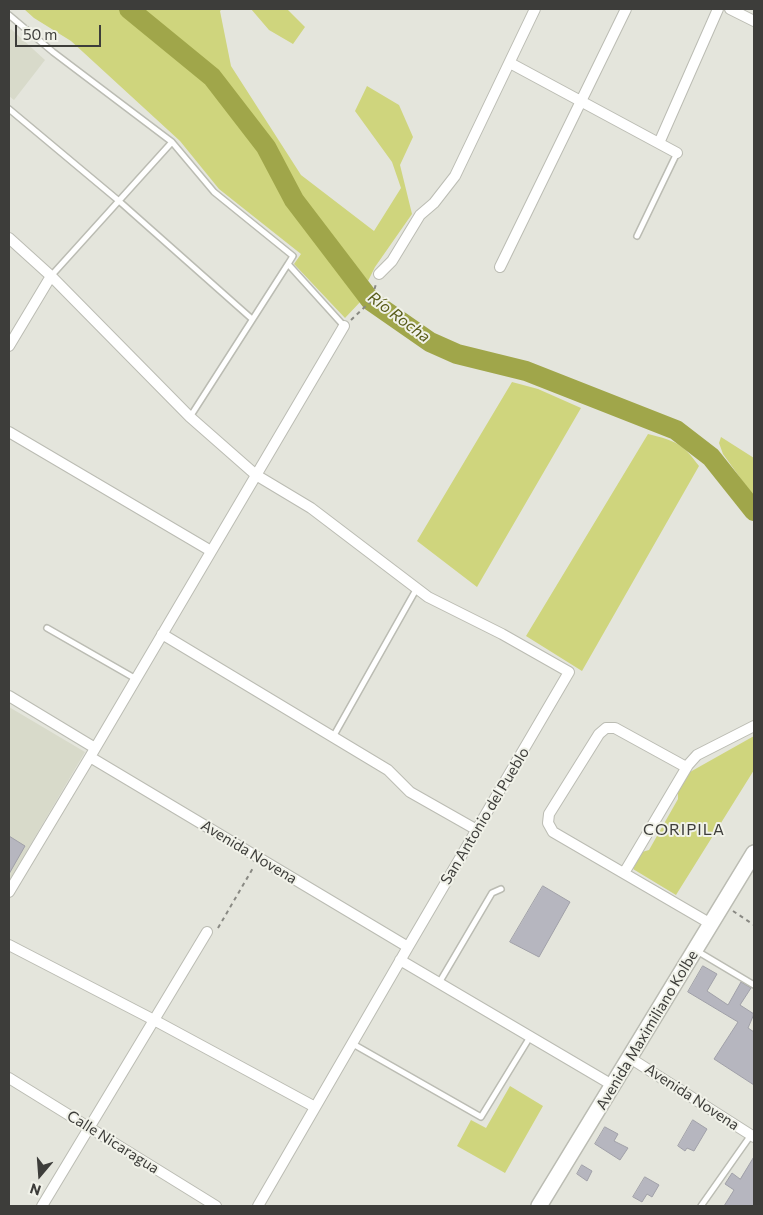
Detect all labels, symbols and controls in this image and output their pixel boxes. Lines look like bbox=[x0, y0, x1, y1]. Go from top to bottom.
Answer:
scale bar bbox=[18, 15, 104, 47]
text: 50 m bbox=[23, 25, 57, 43]
water label: Río Rocha bbox=[364, 287, 434, 347]
street label: San Antonio del Pueblo bbox=[437, 744, 533, 888]
street label: Avenida Novena bbox=[198, 816, 300, 888]
district label: CORIPILA bbox=[642, 820, 726, 840]
street label: Avenida Maximiliano Kolbe bbox=[592, 947, 702, 1113]
street label: Avenida Novena bbox=[642, 1060, 742, 1134]
street label: Calle Nicaragua bbox=[64, 1107, 162, 1177]
north arrow bbox=[15, 1150, 65, 1200]
text: N bbox=[28, 1180, 43, 1199]

